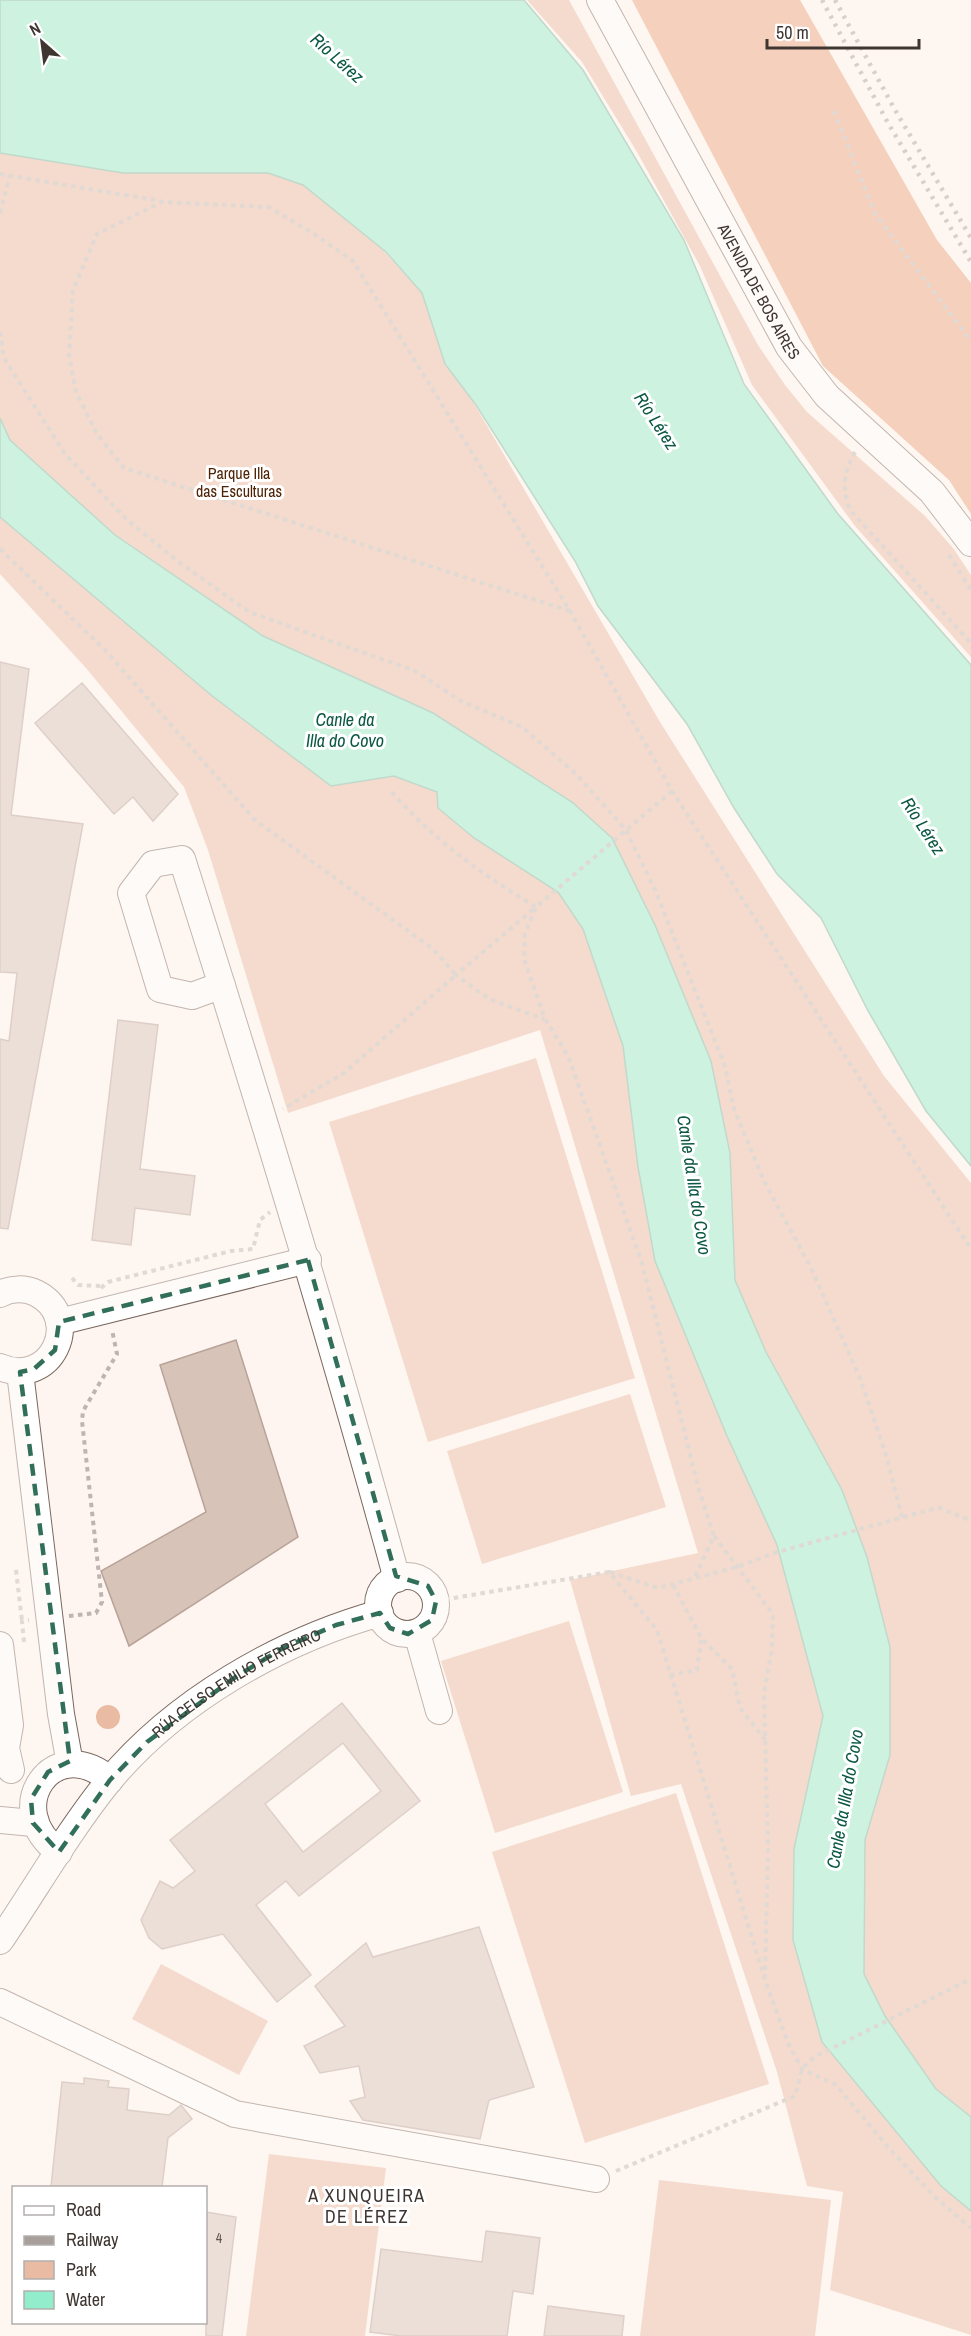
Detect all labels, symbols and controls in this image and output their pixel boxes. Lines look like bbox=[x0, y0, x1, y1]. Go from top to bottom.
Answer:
north arrow bbox=[12, 12, 72, 72]
scale bar bbox=[767, 12, 918, 50]
text: N bbox=[26, 17, 44, 41]
text: 50 m bbox=[776, 20, 809, 45]
water label: Río Lérez bbox=[305, 27, 370, 89]
street label: AVENIDA DE BOS AIRES bbox=[712, 219, 806, 364]
water label: Río Lérez bbox=[629, 387, 685, 455]
park label: Parque Illa das Esculturas bbox=[196, 462, 282, 502]
water label: Canle da Illa do Covo bbox=[306, 707, 384, 753]
water label: Río Lérez bbox=[896, 792, 952, 860]
water label: Canle da Illa do Covo bbox=[671, 1113, 718, 1257]
street label: RÚA CELSO EMILIO FERREIRO bbox=[147, 1623, 324, 1743]
water label: Canle da Illa do Covo bbox=[820, 1727, 869, 1871]
district label: A XUNQUEIRA DE LÉREZ bbox=[307, 2183, 426, 2229]
legend bbox=[12, 2186, 207, 2324]
text: Road bbox=[66, 2197, 101, 2222]
text: Railway bbox=[66, 2227, 119, 2252]
house number: 4 bbox=[216, 2229, 223, 2247]
text: Park bbox=[66, 2257, 97, 2282]
text: Water bbox=[66, 2287, 105, 2312]

